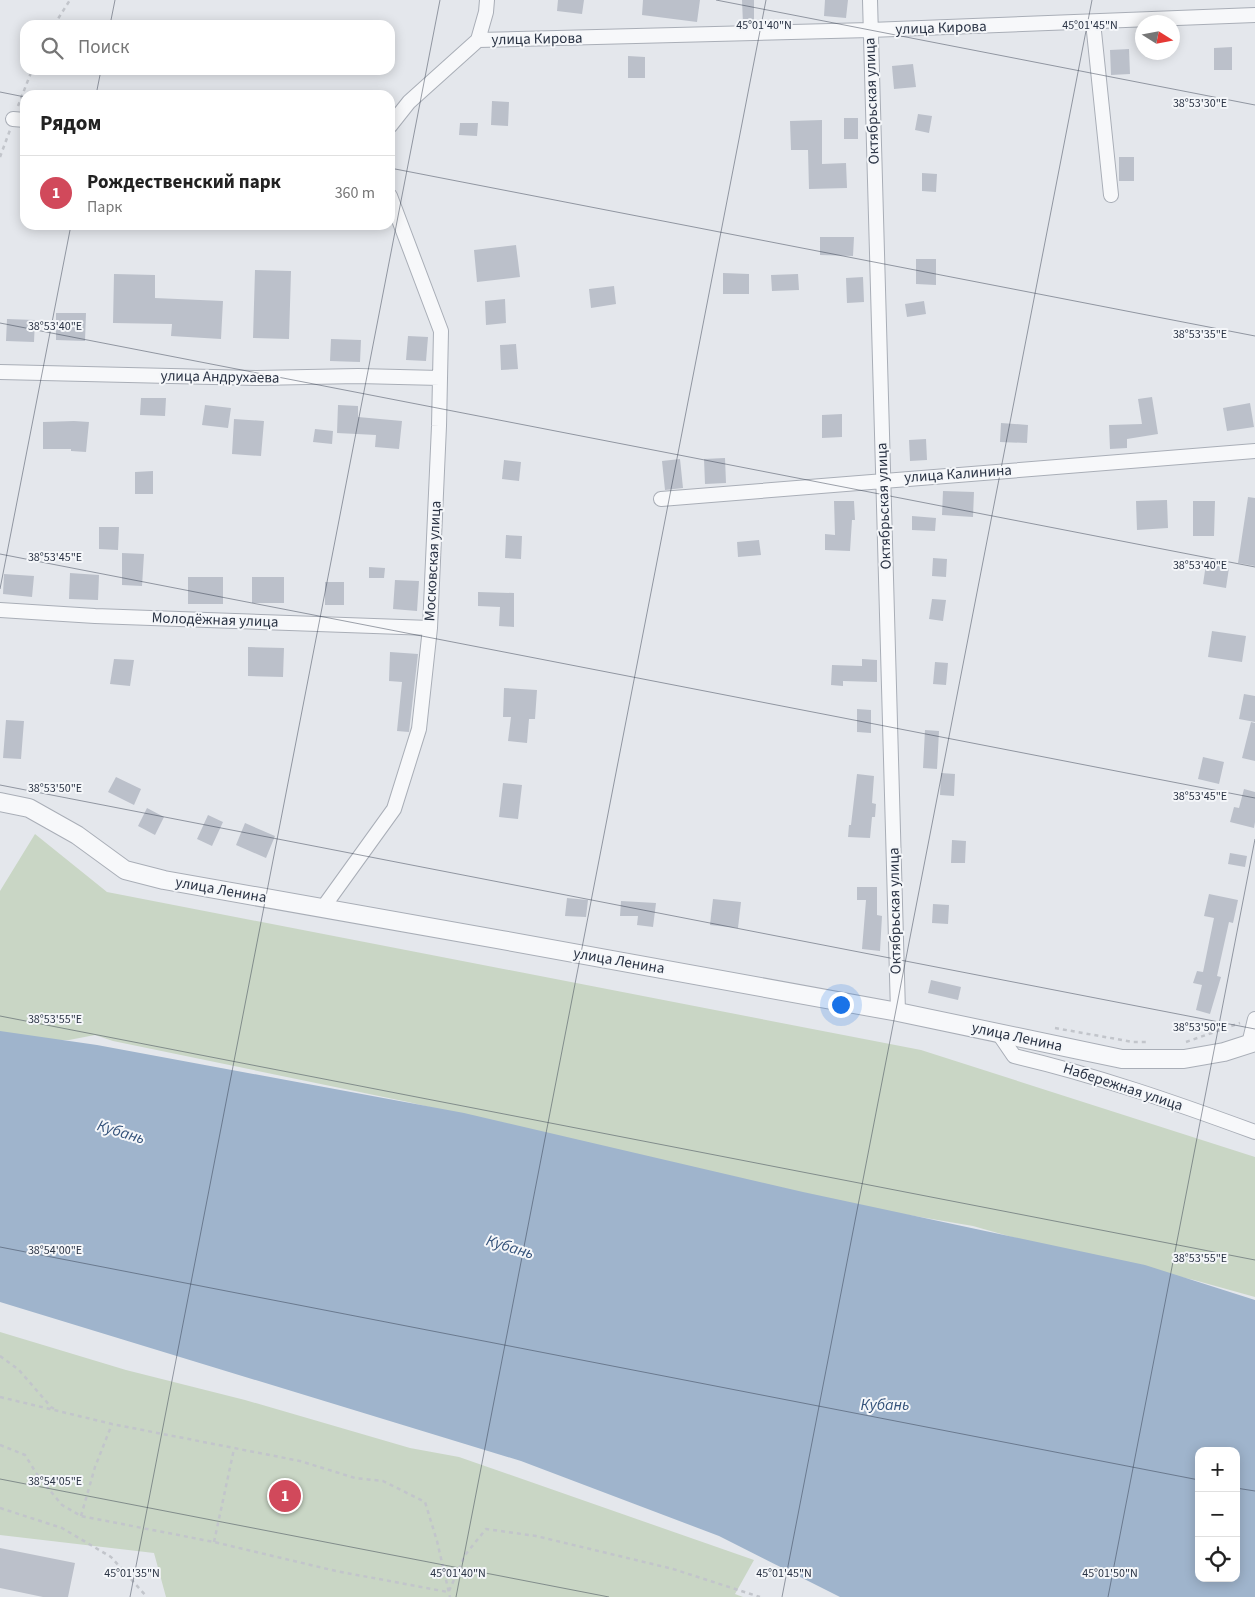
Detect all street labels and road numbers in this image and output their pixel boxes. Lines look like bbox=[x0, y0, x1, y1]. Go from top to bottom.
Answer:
street label: улица Кирова bbox=[895, 16, 987, 40]
street label: улица Кирова bbox=[491, 28, 583, 50]
street label: Октябрьская улица bbox=[859, 37, 885, 165]
street label: улица Андрухаева bbox=[160, 365, 280, 389]
street label: Октябрьская улица bbox=[871, 442, 897, 570]
street label: улица Калинина bbox=[903, 460, 1013, 488]
street label: Московская улица bbox=[419, 500, 447, 622]
street label: Молодёжная улица bbox=[151, 607, 279, 633]
street label: Октябрьская улица bbox=[883, 847, 907, 975]
street label: улица Ленина bbox=[174, 872, 268, 908]
street label: улица Ленина bbox=[572, 943, 666, 979]
street label: улица Ленина bbox=[970, 1017, 1064, 1057]
street label: Набережная улица bbox=[1060, 1058, 1186, 1116]

